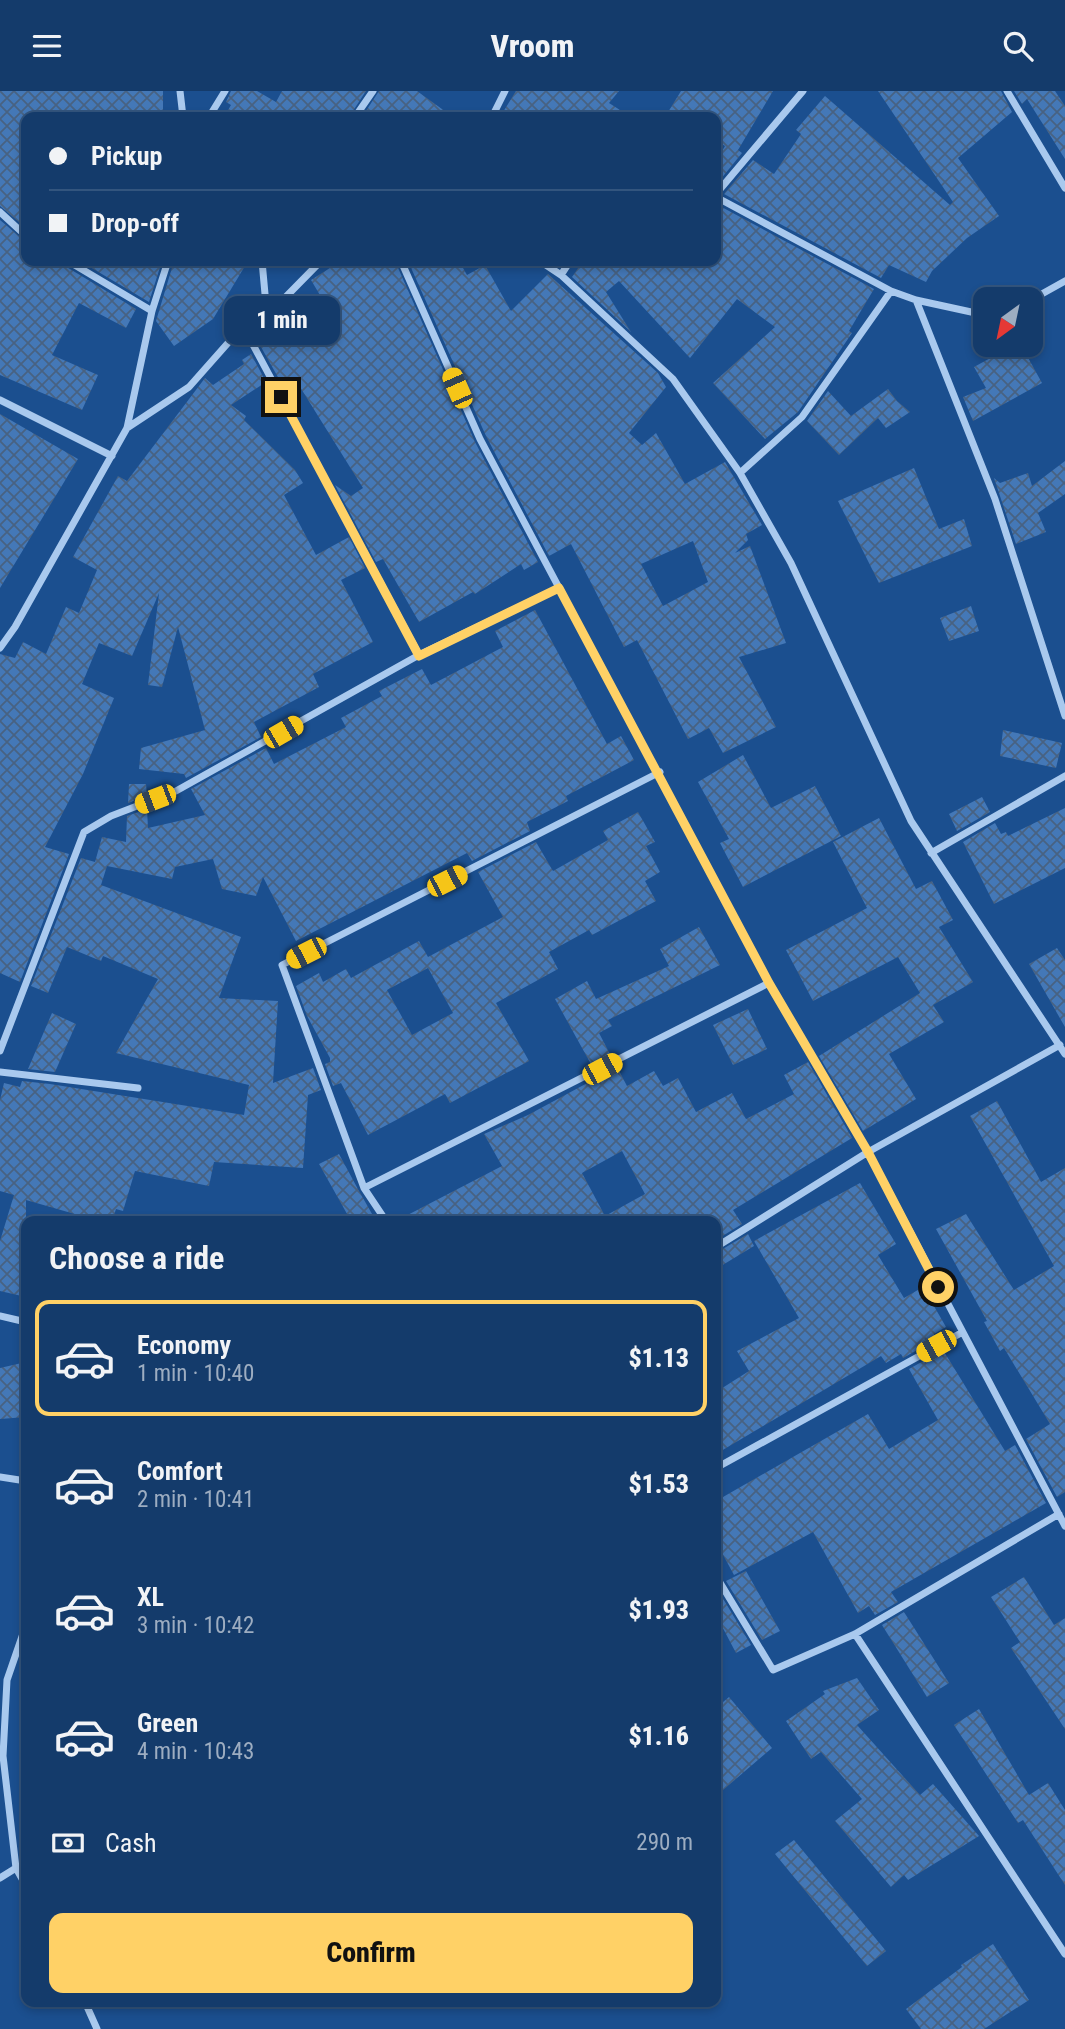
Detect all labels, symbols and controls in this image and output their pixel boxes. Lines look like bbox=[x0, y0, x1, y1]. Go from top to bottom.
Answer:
icon: menu bbox=[28, 27, 66, 65]
text: Vroom bbox=[491, 27, 574, 65]
icon: search bbox=[999, 27, 1037, 65]
text: Pickup bbox=[91, 141, 162, 171]
text: Drop-off bbox=[91, 208, 179, 238]
north arrow bbox=[973, 287, 1043, 357]
map controls bbox=[973, 287, 1043, 357]
callout: 1 min bbox=[223, 295, 339, 345]
text: 1 min bbox=[256, 307, 308, 334]
car bbox=[439, 365, 476, 411]
route end bbox=[265, 381, 297, 413]
car bbox=[260, 712, 307, 752]
car bbox=[132, 782, 179, 816]
car bbox=[424, 862, 471, 900]
car bbox=[283, 934, 330, 972]
car bbox=[579, 1050, 626, 1088]
text: Choose a ride bbox=[49, 1239, 224, 1277]
route start bbox=[922, 1271, 954, 1303]
icon: car bbox=[53, 1327, 116, 1390]
car bbox=[913, 1327, 960, 1365]
text: Economy bbox=[137, 1330, 231, 1360]
text: $1.13 bbox=[628, 1343, 689, 1373]
text: 1 min · 10:40 bbox=[137, 1360, 254, 1387]
icon: car bbox=[53, 1453, 116, 1516]
text: Comfort bbox=[137, 1456, 223, 1486]
text: $1.53 bbox=[628, 1469, 689, 1499]
text: 2 min · 10:41 bbox=[137, 1486, 254, 1513]
icon: car bbox=[53, 1579, 116, 1642]
text: XL bbox=[137, 1582, 164, 1612]
text: $1.93 bbox=[628, 1595, 689, 1625]
text: 3 min · 10:42 bbox=[137, 1612, 254, 1639]
icon: car bbox=[53, 1705, 116, 1768]
text: Green bbox=[137, 1708, 198, 1738]
text: $1.16 bbox=[628, 1721, 689, 1751]
text: 4 min · 10:43 bbox=[137, 1738, 254, 1765]
icon: cash bbox=[49, 1824, 87, 1862]
text: Cash bbox=[105, 1828, 157, 1858]
text: 290 m bbox=[636, 1829, 693, 1856]
button: Confirm bbox=[49, 1913, 693, 1993]

